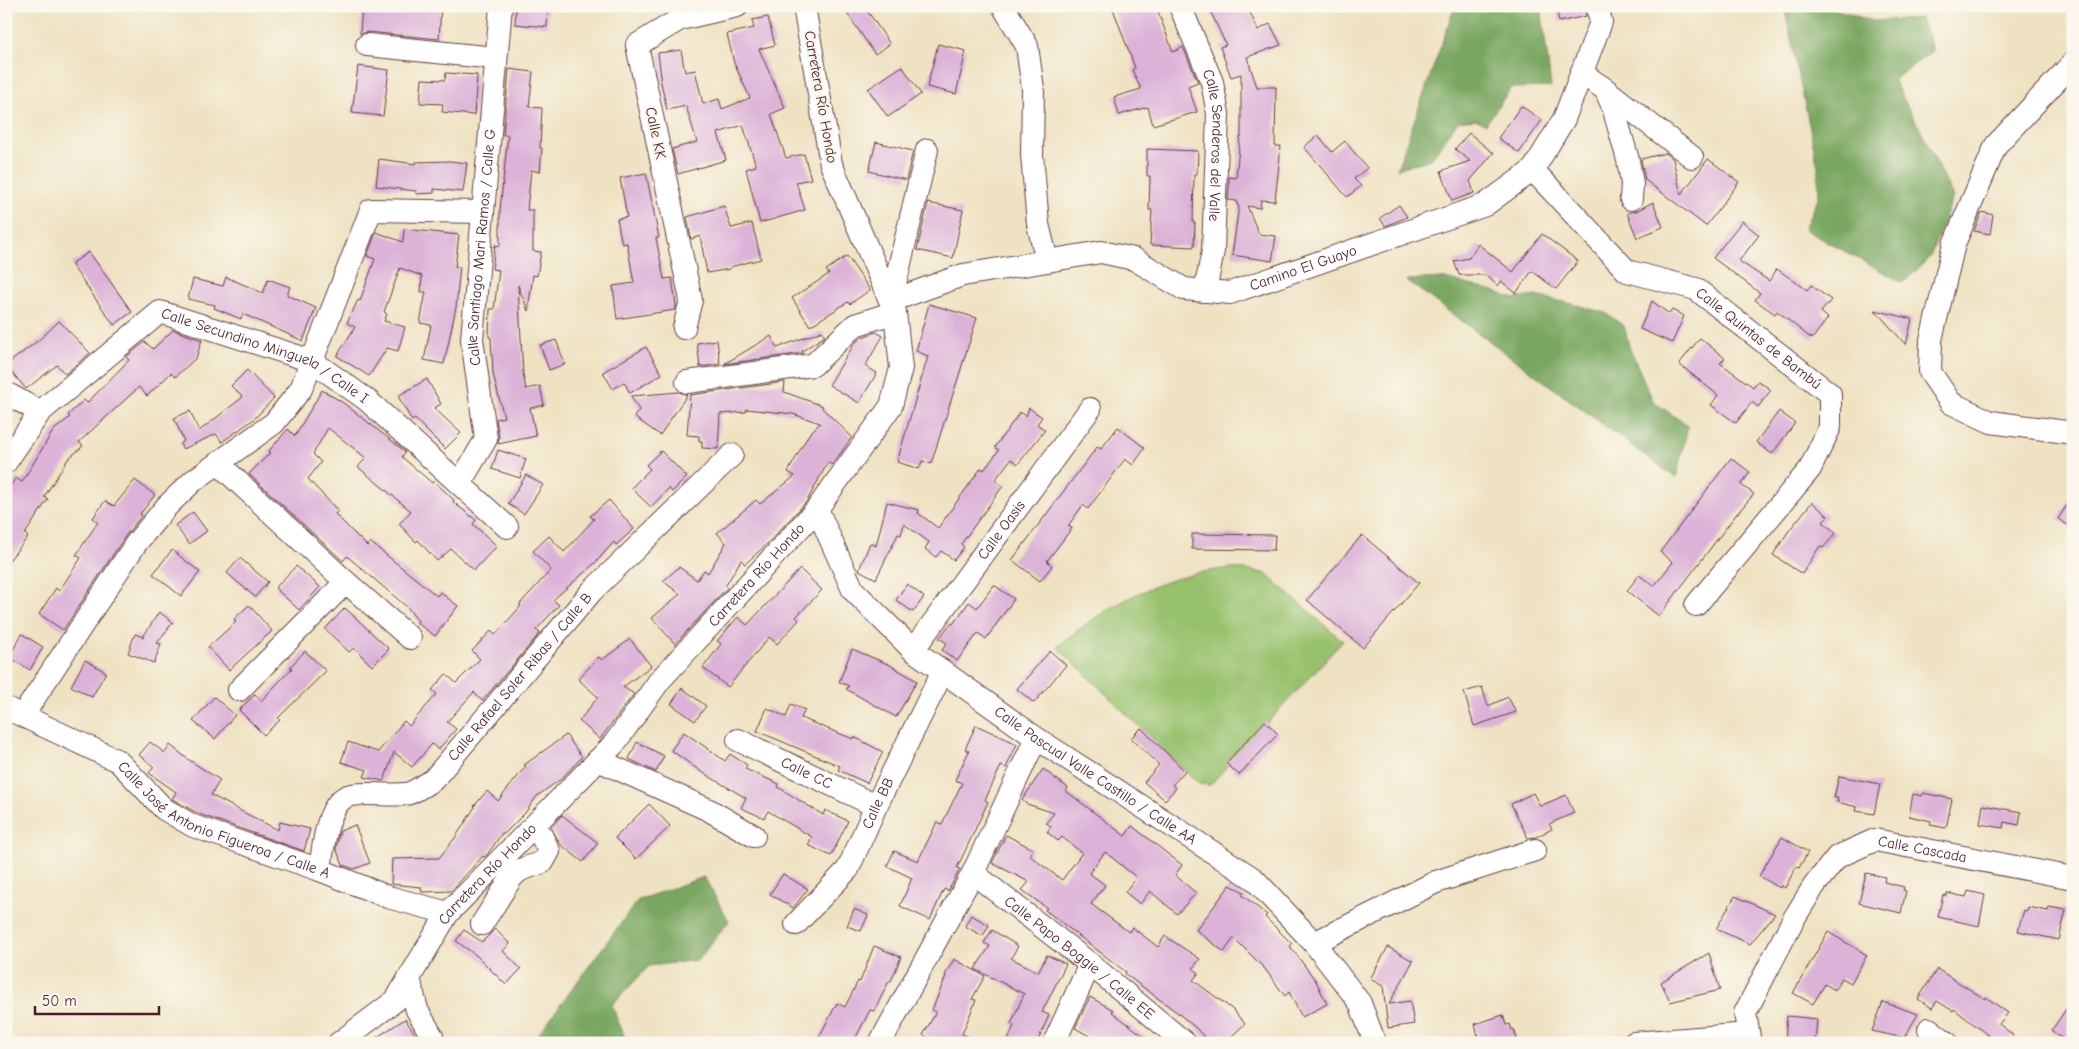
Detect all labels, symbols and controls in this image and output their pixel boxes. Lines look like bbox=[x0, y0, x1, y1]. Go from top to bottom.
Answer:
street label: Carretera Río Hondo bbox=[800, 29, 842, 165]
street label: Calle Senderos del Valle bbox=[1199, 66, 1227, 222]
street label: Calle KK bbox=[642, 105, 670, 161]
street label: Calle Santiago Mari Ramos / Calle G bbox=[463, 128, 499, 367]
street label: Camino El Guayo bbox=[1247, 241, 1359, 295]
street label: Calle Quintas de Bambú bbox=[1692, 283, 1825, 393]
street label: Calle Secundino Minguela / Calle I bbox=[159, 304, 372, 407]
street label: Calle Oasis bbox=[973, 497, 1029, 563]
street label: Carretera Río Hondo bbox=[704, 519, 808, 631]
street label: Calle Rafael Soler Ribas / Calle B bbox=[444, 589, 596, 765]
street label: Calle Pascual Valle Castillo / Calle AA bbox=[991, 702, 1200, 849]
street label: Calle CC bbox=[778, 753, 835, 793]
street label: Calle José Antonio Figueroa / Calle A bbox=[114, 757, 333, 882]
street label: Calle BB bbox=[858, 774, 898, 832]
street label: Carretera Río Hondo bbox=[434, 819, 540, 928]
street label: Calle Cascada bbox=[1877, 832, 1968, 866]
street label: Calle Papo Boggie / Calle EE bbox=[1001, 892, 1158, 1023]
scale bar bbox=[35, 984, 159, 1016]
text: 50 m bbox=[42, 992, 77, 1010]

